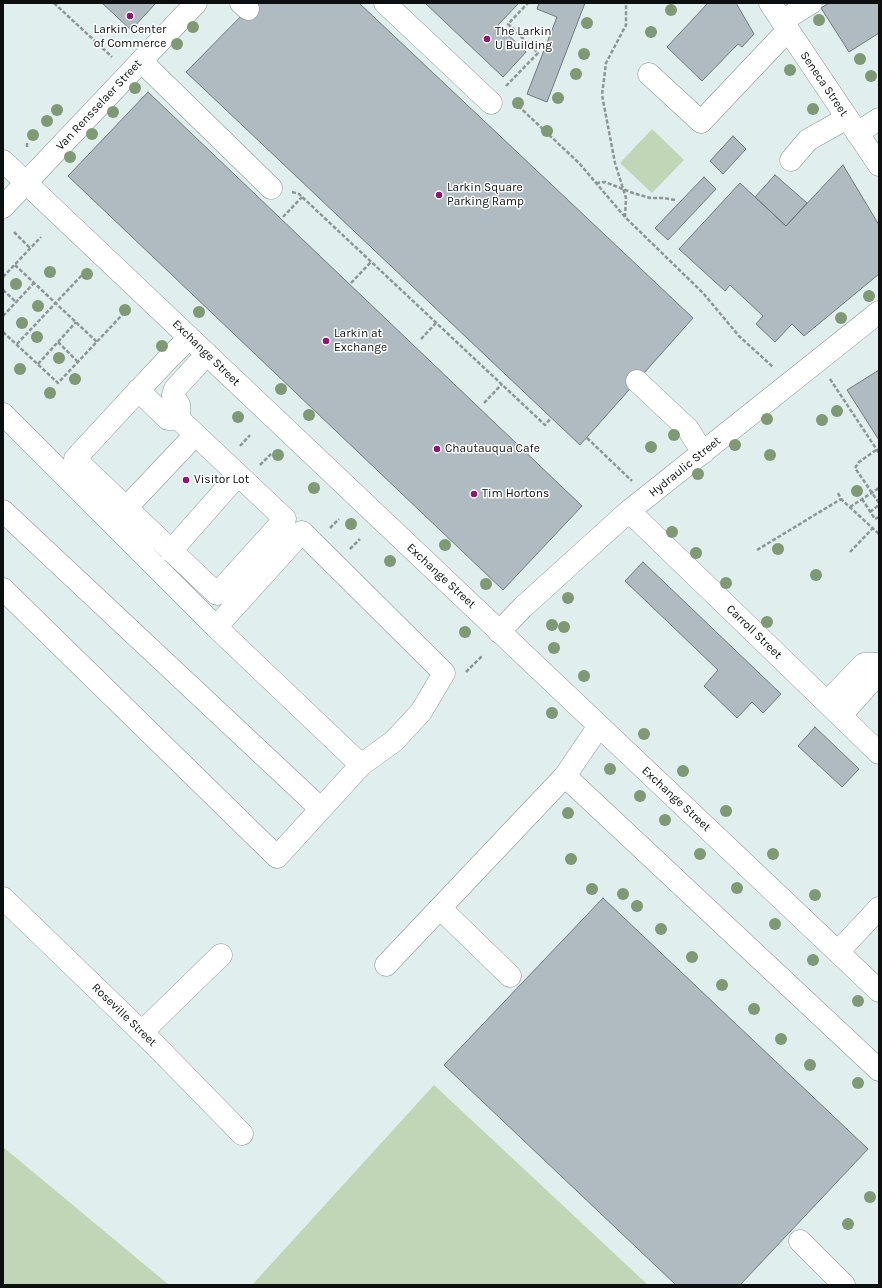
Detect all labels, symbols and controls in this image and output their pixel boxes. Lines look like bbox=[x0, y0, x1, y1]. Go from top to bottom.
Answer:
marker: Larkin Center of Commerce bbox=[125, 11, 135, 21]
place label: Larkin Center of Commerce bbox=[94, 23, 166, 51]
place label: The Larkin U Building bbox=[495, 25, 552, 53]
marker: The Larkin U Building bbox=[482, 34, 492, 44]
street label: Seneca Street bbox=[797, 49, 851, 119]
street label: Van Rensselaer Street bbox=[53, 57, 145, 153]
place label: Larkin Square Parking Ramp bbox=[447, 181, 524, 209]
marker: Larkin Square Parking Ramp bbox=[434, 190, 444, 200]
street label: Exchange Street bbox=[169, 317, 243, 389]
place label: Larkin at Exchange bbox=[334, 327, 387, 355]
marker: Larkin at Exchange bbox=[321, 336, 331, 346]
street label: Hydraulic Street bbox=[646, 434, 724, 500]
place label: Chautauqua Cafe bbox=[445, 442, 540, 456]
marker: Chautauqua Cafe bbox=[432, 444, 442, 454]
place label: Visitor Lot bbox=[194, 473, 249, 487]
marker: Visitor Lot bbox=[181, 475, 191, 485]
place label: Tim Hortons bbox=[482, 487, 549, 501]
marker: Tim Hortons bbox=[469, 489, 479, 499]
street label: Exchange Street bbox=[404, 540, 478, 612]
street label: Carroll Street bbox=[723, 602, 785, 662]
street label: Exchange Street bbox=[639, 763, 713, 835]
street label: Roseville Street bbox=[89, 980, 159, 1050]

